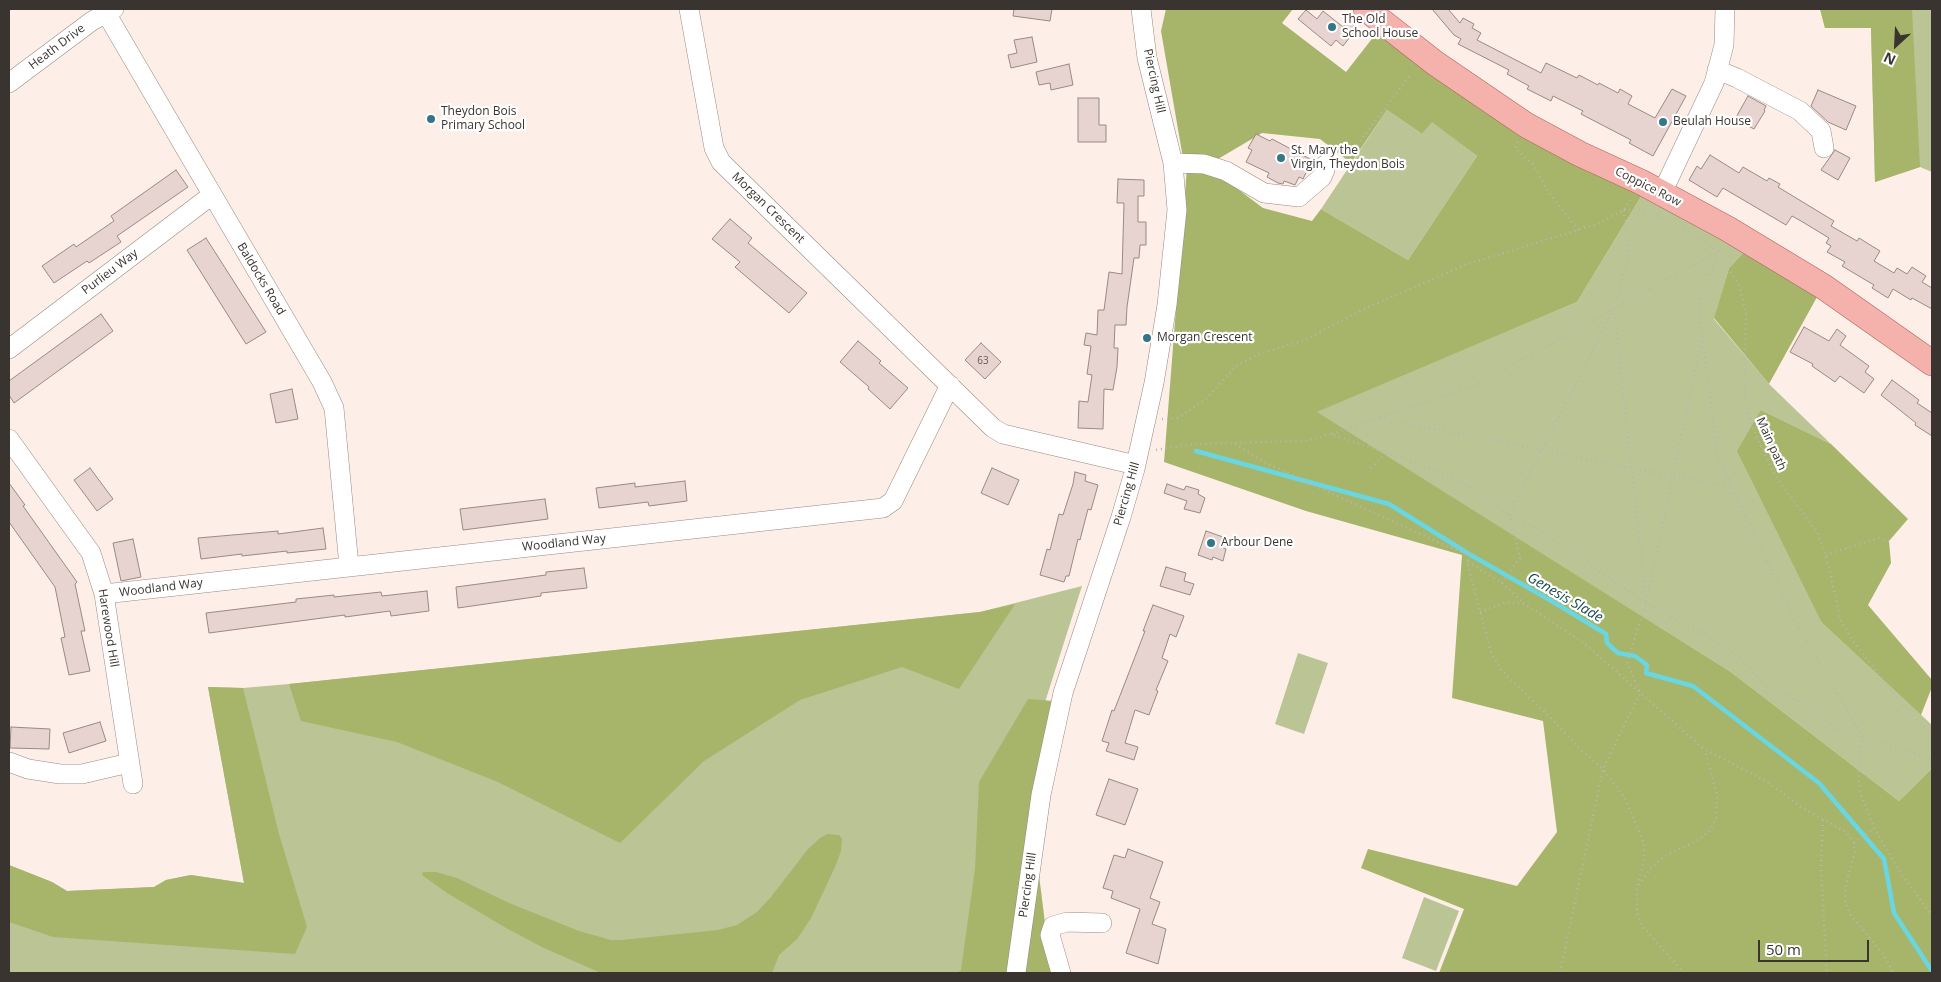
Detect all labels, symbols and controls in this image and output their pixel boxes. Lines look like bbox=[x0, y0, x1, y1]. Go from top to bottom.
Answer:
place label: The Old School House bbox=[1342, 13, 1418, 41]
north arrow bbox=[1871, 20, 1921, 70]
street label: Heath Drive bbox=[26, 21, 88, 73]
marker: The Old School House bbox=[1326, 21, 1338, 33]
street label: Piercing Hill bbox=[1140, 47, 1168, 115]
text: N bbox=[1880, 48, 1899, 70]
place label: Theydon Bois Primary School bbox=[441, 105, 525, 133]
marker: Theydon Bois Primary School bbox=[425, 113, 437, 125]
place label: Beulah House bbox=[1673, 115, 1751, 129]
marker: Beulah House bbox=[1657, 116, 1669, 128]
place label: St. Mary the Virgin, Theydon Bois bbox=[1291, 144, 1405, 172]
marker: St. Mary the Virgin, Theydon Bois bbox=[1275, 152, 1287, 164]
street label: Coppice Row bbox=[1613, 164, 1683, 210]
street label: Morgan Crescent bbox=[729, 170, 807, 246]
street label: Baldocks Road bbox=[234, 240, 288, 318]
street label: Purlieu Way bbox=[79, 246, 141, 298]
place label: Morgan Crescent bbox=[1157, 331, 1253, 345]
marker: Morgan Crescent bbox=[1141, 332, 1153, 344]
house number: 63 bbox=[977, 355, 989, 367]
street label: Main path bbox=[1753, 415, 1789, 473]
street label: Piercing Hill bbox=[1111, 460, 1143, 528]
street label: Woodland Way bbox=[521, 531, 607, 555]
place label: Arbour Dene bbox=[1221, 536, 1293, 550]
marker: Arbour Dene bbox=[1205, 537, 1217, 549]
water label: Genesis Slade bbox=[1524, 570, 1606, 626]
street label: Woodland Way bbox=[118, 576, 204, 600]
street label: Harewood Hill bbox=[95, 588, 121, 668]
street label: Piercing Hill bbox=[1016, 852, 1040, 918]
scale bar bbox=[1761, 930, 1872, 962]
text: 50 m bbox=[1766, 939, 1801, 959]

